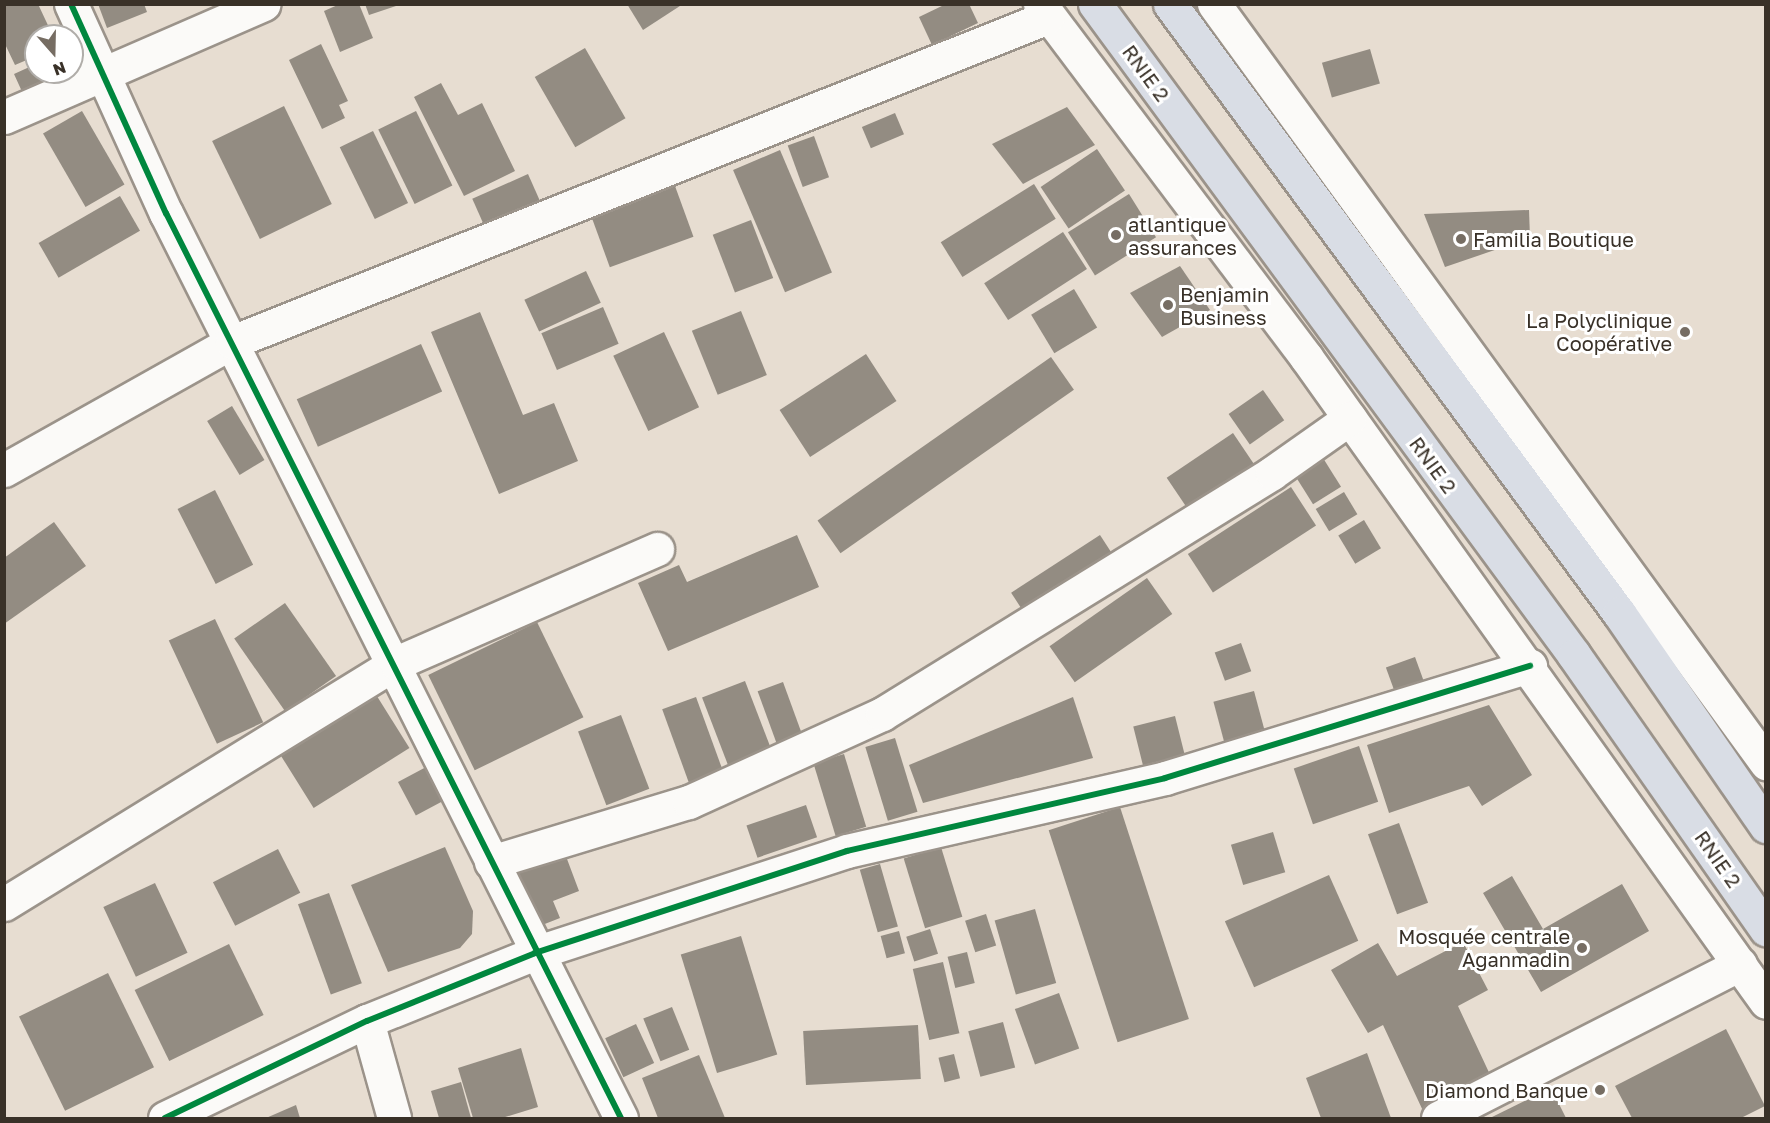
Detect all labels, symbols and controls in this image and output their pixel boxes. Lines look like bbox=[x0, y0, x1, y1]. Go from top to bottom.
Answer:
north arrow bbox=[24, 24, 84, 84]
street label: RNIE 2 bbox=[1118, 40, 1174, 106]
text: N bbox=[50, 58, 69, 81]
place label: atlantique assurances bbox=[1128, 212, 1237, 259]
place label: Familia Boutique bbox=[1473, 227, 1634, 251]
marker: atlantique assurances bbox=[1109, 228, 1123, 242]
marker: Familia Boutique bbox=[1454, 232, 1468, 246]
place label: Benjamin Business bbox=[1180, 282, 1269, 329]
marker: Benjamin Business bbox=[1161, 298, 1175, 312]
place label: La Polyclinique Coopérative bbox=[1526, 308, 1672, 355]
marker: La Polyclinique Coopérative bbox=[1676, 323, 1694, 341]
street label: RNIE 2 bbox=[1405, 432, 1461, 498]
street label: RNIE 2 bbox=[1690, 826, 1746, 892]
place label: Mosquée centrale Aganmadin bbox=[1398, 924, 1570, 971]
marker: Mosquée centrale Aganmadin bbox=[1575, 941, 1589, 955]
place label: Diamond Banque bbox=[1425, 1078, 1588, 1102]
marker: Diamond Banque bbox=[1593, 1083, 1607, 1097]

